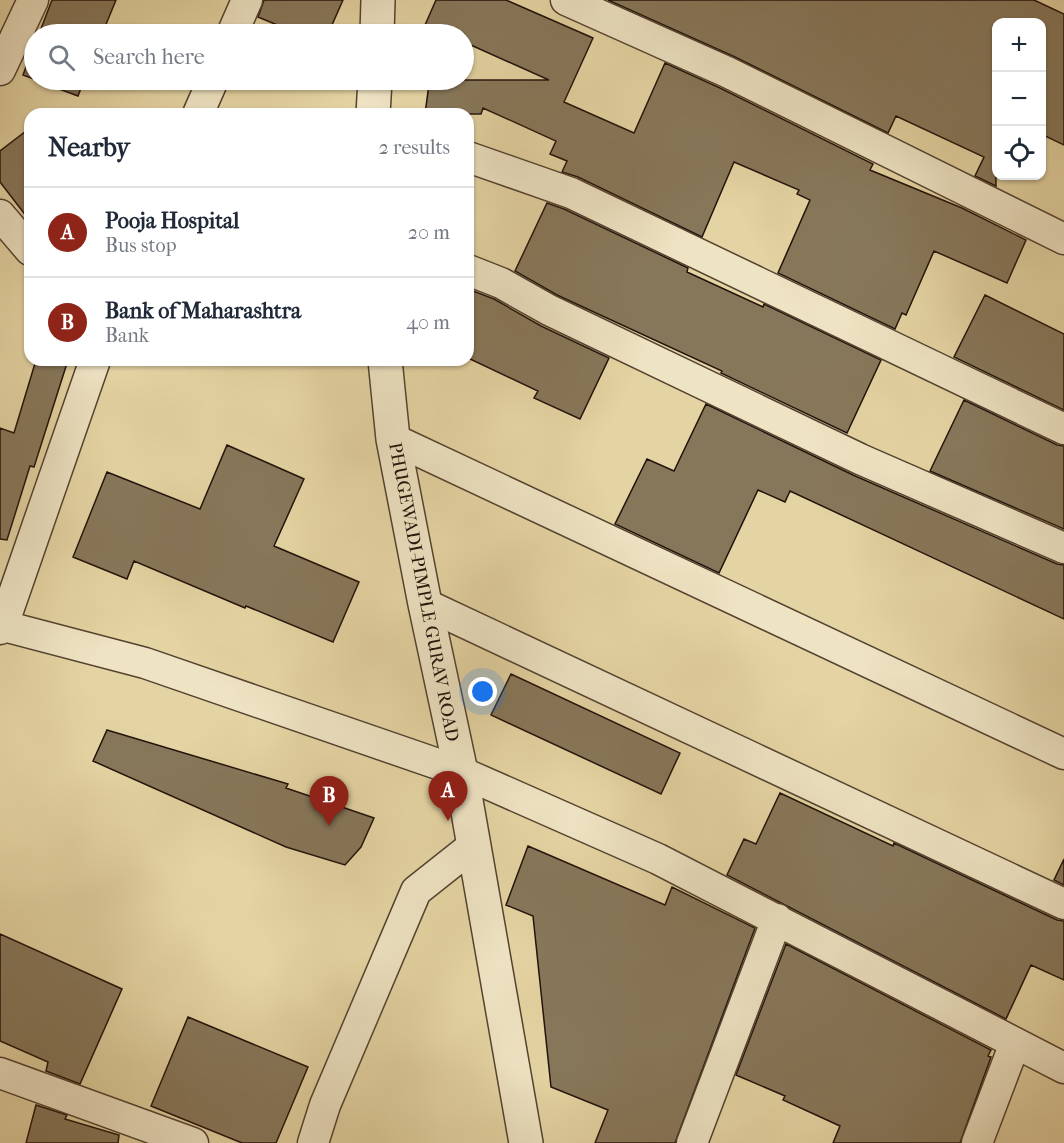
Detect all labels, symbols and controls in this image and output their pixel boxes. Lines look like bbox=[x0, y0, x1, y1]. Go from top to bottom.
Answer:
map controls bbox=[992, 18, 1046, 180]
button: + bbox=[992, 18, 1046, 72]
search box bbox=[24, 24, 474, 90]
icon: search bbox=[45, 41, 78, 74]
text: Search here bbox=[93, 44, 205, 70]
button: − bbox=[992, 72, 1046, 126]
button: locate bbox=[992, 126, 1046, 180]
text: Nearby bbox=[48, 132, 130, 163]
text: 2 results bbox=[379, 136, 450, 159]
text: Pooja Hospital bbox=[105, 208, 239, 234]
text: A bbox=[61, 221, 74, 244]
text: 20 m bbox=[408, 221, 450, 244]
text: Bus stop bbox=[105, 234, 177, 257]
text: Bank of Maharashtra bbox=[105, 298, 301, 324]
text: B bbox=[61, 311, 74, 334]
text: 40 m bbox=[406, 311, 450, 334]
text: Bank bbox=[105, 324, 149, 347]
street label: PHUGEWADI-PIMPLE GURAV ROAD bbox=[384, 441, 463, 744]
your location bbox=[468, 677, 497, 706]
pin: A bbox=[428, 772, 468, 821]
pin: B bbox=[310, 776, 348, 826]

